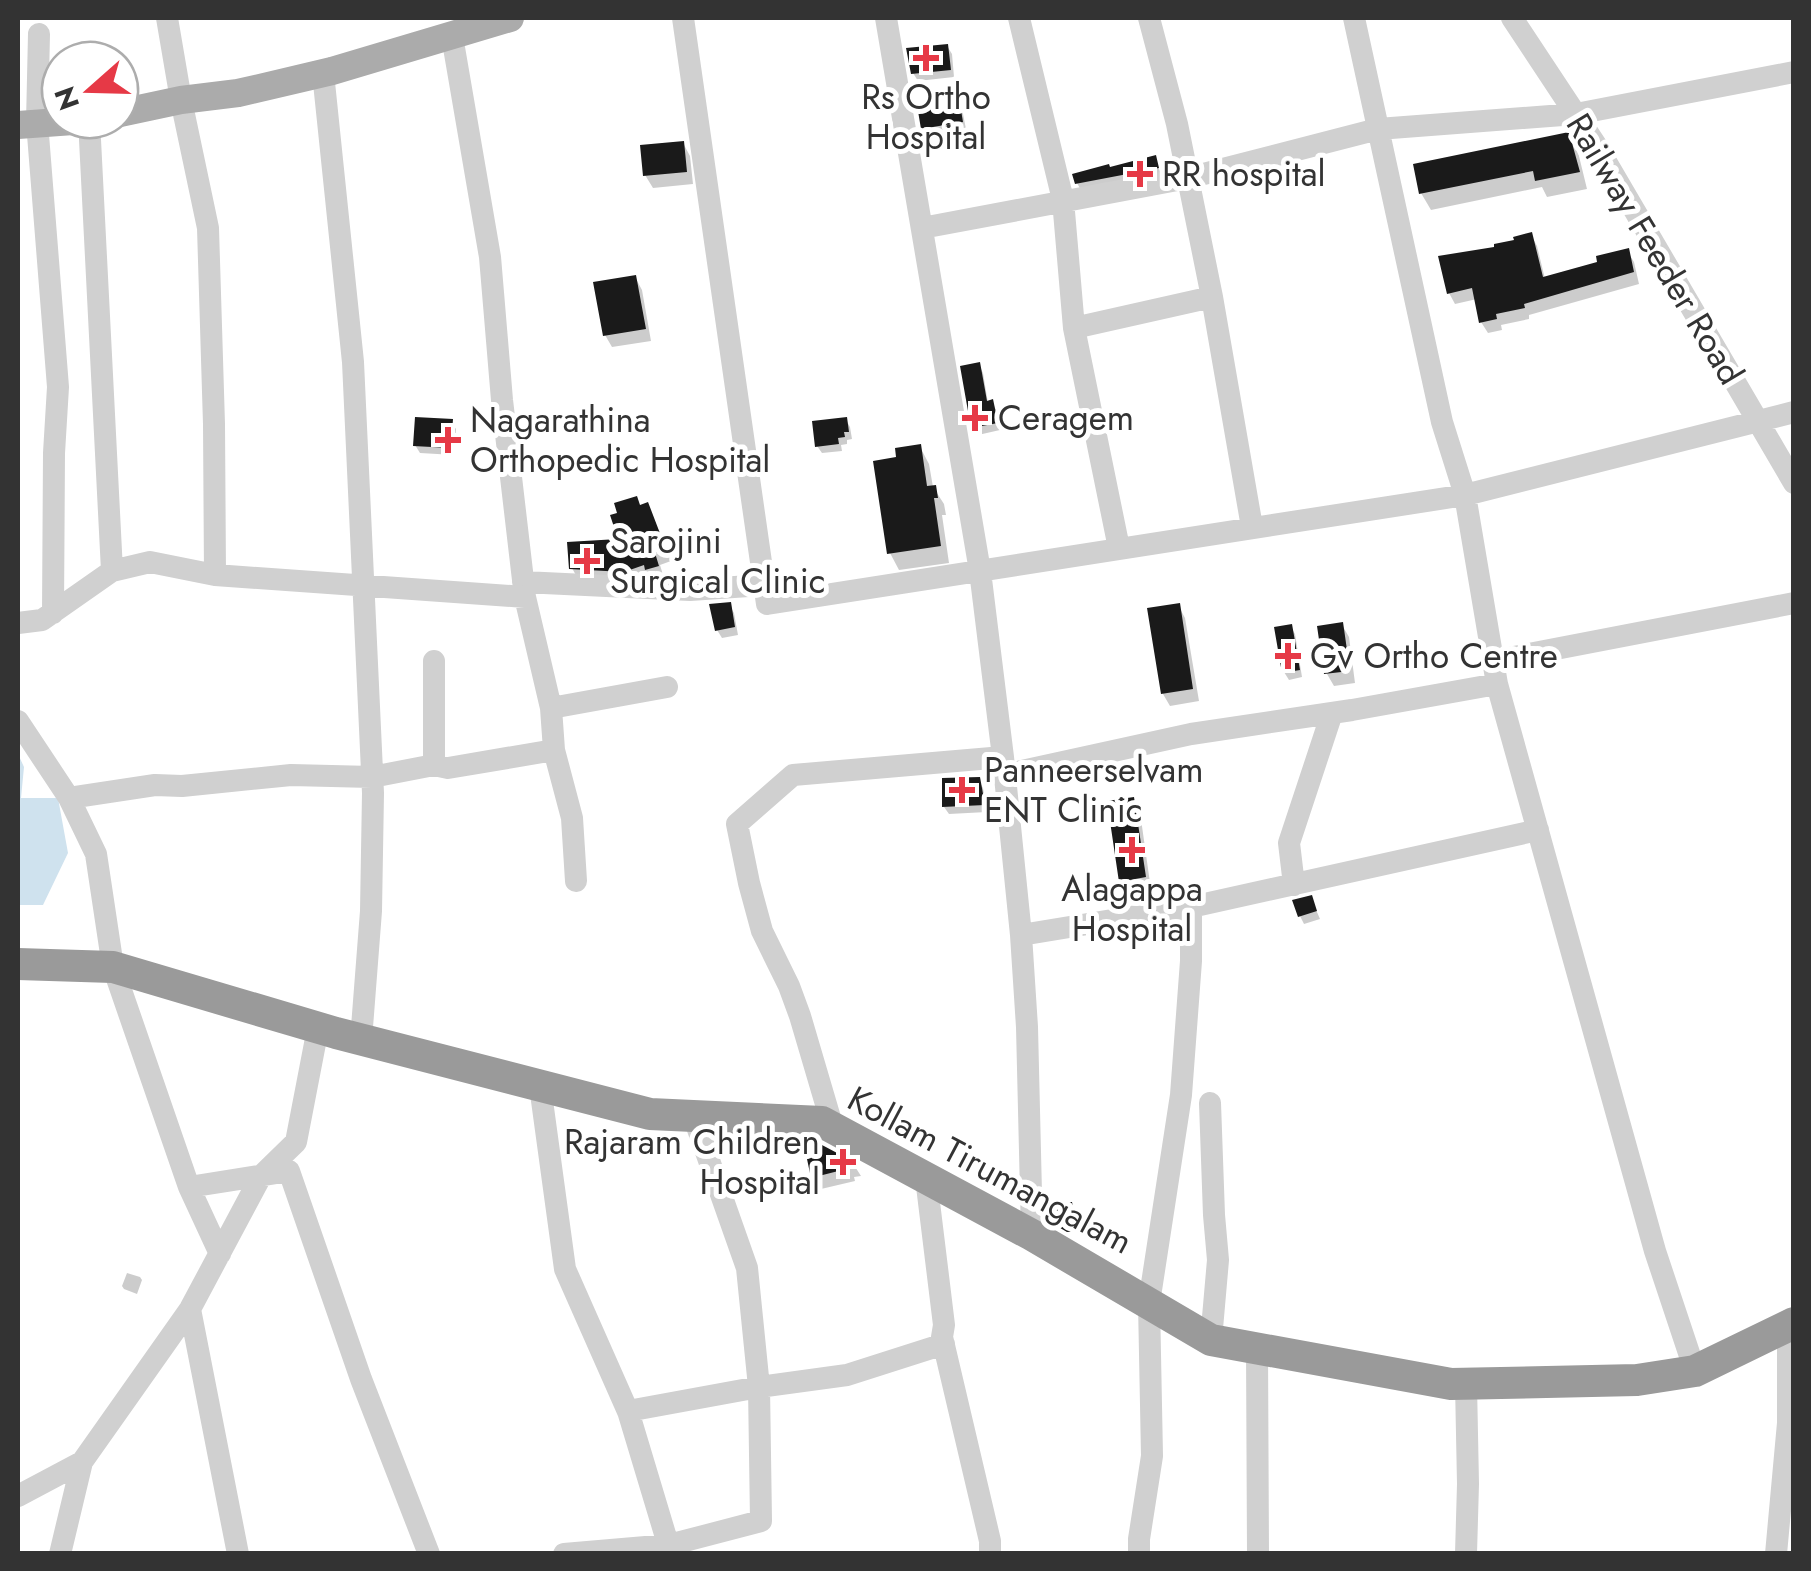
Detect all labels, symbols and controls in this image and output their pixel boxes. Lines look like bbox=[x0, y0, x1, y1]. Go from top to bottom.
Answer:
north arrow bbox=[40, 40, 140, 140]
marker: Rs Ortho Hospital bbox=[913, 45, 939, 71]
place label: Rs Ortho Hospital bbox=[861, 72, 991, 162]
text: N bbox=[44, 81, 90, 116]
street label: Railway Feeder Road bbox=[1554, 104, 1756, 394]
place label: RR hospital bbox=[1162, 149, 1326, 199]
marker: RR hospital bbox=[1127, 161, 1153, 187]
place label: Ceragem bbox=[998, 393, 1134, 443]
place label: Nagarathina Orthopedic Hospital bbox=[470, 395, 770, 485]
marker: Ceragem bbox=[962, 405, 988, 431]
marker: Nagarathina Orthopedic Hospital bbox=[435, 427, 461, 453]
place label: Sarojini Surgical Clinic bbox=[610, 516, 826, 606]
marker: Sarojini Surgical Clinic bbox=[574, 548, 600, 574]
place label: Gv Ortho Centre bbox=[1310, 631, 1558, 681]
marker: Gv Ortho Centre bbox=[1275, 643, 1301, 669]
place label: Panneerselvam ENT Clinic bbox=[984, 745, 1204, 835]
marker: Panneerselvam ENT Clinic bbox=[949, 777, 975, 803]
marker: Alagappa Hospital bbox=[1119, 837, 1145, 863]
place label: Alagappa Hospital bbox=[1061, 864, 1203, 954]
street label: Kollam Tirumangalam bbox=[839, 1074, 1141, 1266]
place label: Rajaram Children Hospital bbox=[564, 1117, 820, 1207]
marker: Rajaram Children Hospital bbox=[830, 1149, 856, 1175]

